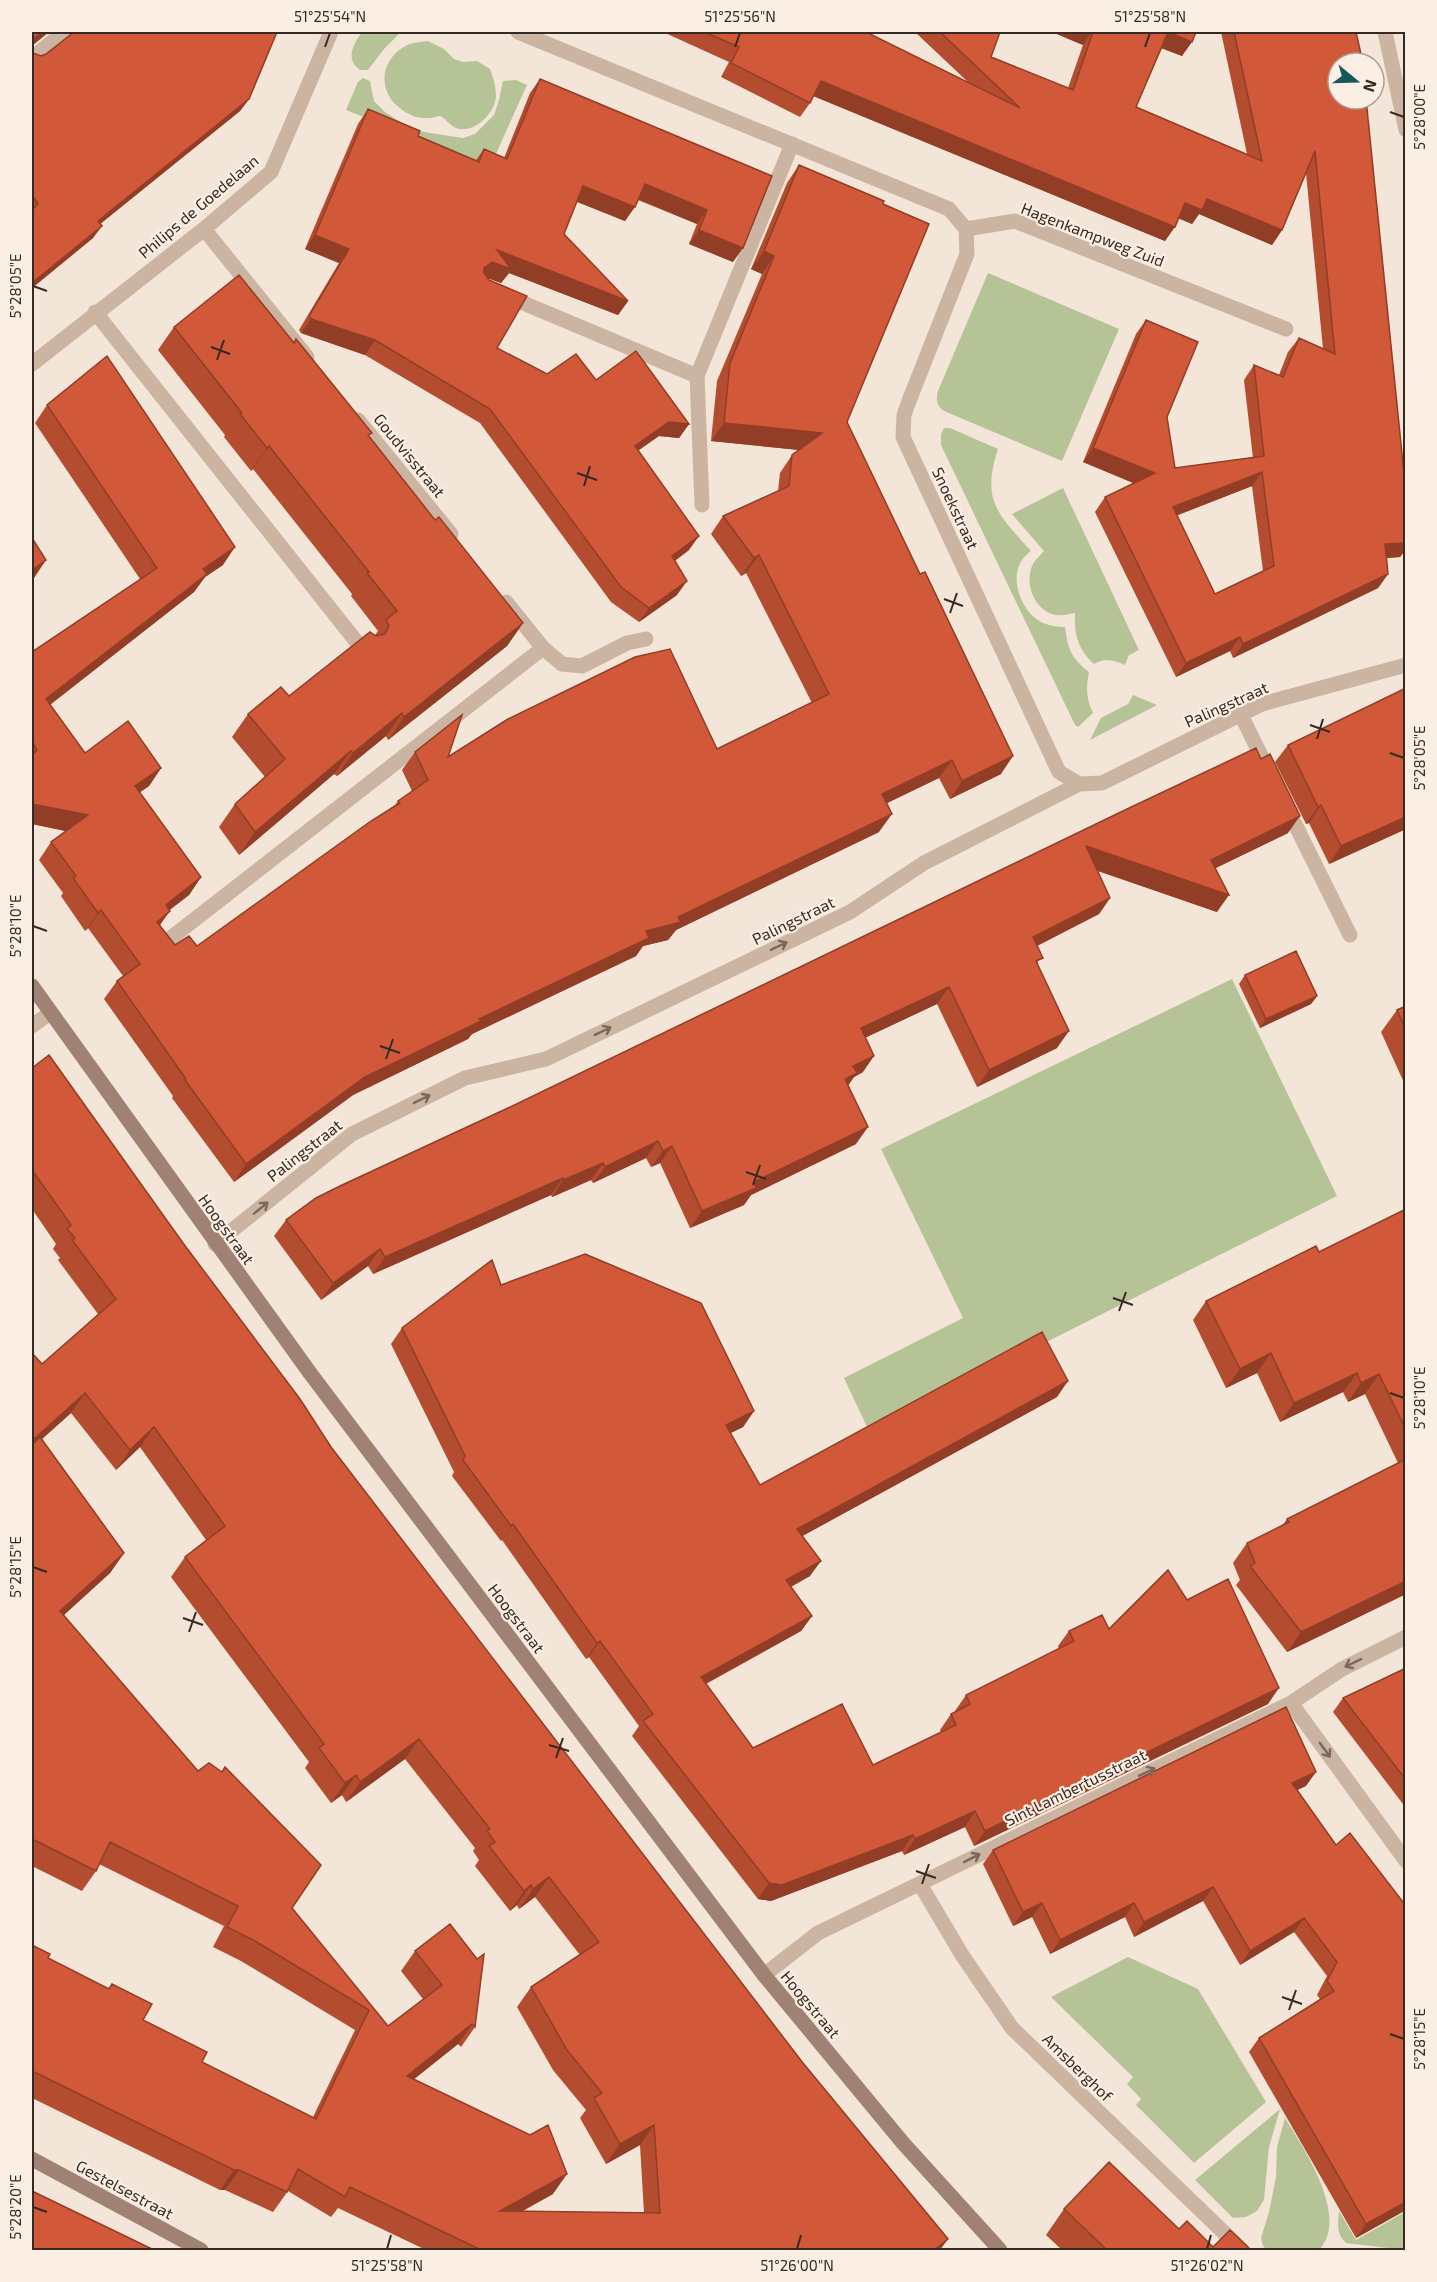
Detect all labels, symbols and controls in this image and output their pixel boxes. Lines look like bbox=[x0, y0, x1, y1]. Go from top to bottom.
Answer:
text: 51°25'54"N bbox=[294, 7, 366, 25]
text: 51°25'56"N bbox=[704, 7, 776, 25]
text: 51°25'58"N bbox=[1114, 7, 1186, 25]
north arrow bbox=[1326, 51, 1386, 111]
text: N bbox=[1360, 77, 1382, 95]
text: 5°28'00"E bbox=[1410, 84, 1428, 150]
street label: Philips de Goedelaan bbox=[134, 150, 262, 262]
street label: Hagenkampweg Zuid bbox=[1019, 198, 1167, 270]
text: 5°28'05"E bbox=[6, 254, 24, 318]
street label: Goudvisstraat bbox=[370, 409, 450, 501]
street label: Snoekstraat bbox=[929, 464, 983, 552]
street label: Palingstraat bbox=[1181, 677, 1271, 731]
text: 5°28'05"E bbox=[1410, 726, 1428, 790]
street label: Palingstraat bbox=[749, 892, 837, 948]
text: 5°28'10"E bbox=[6, 895, 24, 957]
one-way arrow bbox=[769, 940, 787, 952]
one-way arrow bbox=[594, 1025, 612, 1037]
one-way arrow bbox=[412, 1093, 430, 1105]
street label: Palingstraat bbox=[263, 1115, 345, 1185]
street label: Hoogstraat bbox=[195, 1190, 259, 1268]
one-way arrow bbox=[253, 1201, 269, 1214]
text: 5°28'10"E bbox=[1410, 1367, 1428, 1429]
text: 5°28'15"E bbox=[6, 1536, 24, 1598]
street label: Hoogstraat bbox=[485, 1579, 549, 1657]
one-way arrow bbox=[1344, 1658, 1362, 1669]
one-way arrow bbox=[1319, 1742, 1331, 1758]
street label: Sint Lambertusstraat bbox=[1001, 1745, 1149, 1829]
one-way arrow bbox=[1138, 1766, 1156, 1778]
one-way arrow bbox=[962, 1852, 980, 1863]
street label: Hoogstraat bbox=[777, 1966, 845, 2042]
text: 5°28'15"E bbox=[1410, 2008, 1428, 2070]
street label: Amsberghof bbox=[1039, 2029, 1117, 2106]
street label: Gestelsestraat bbox=[73, 2155, 177, 2223]
text: 5°28'20"E bbox=[6, 2174, 24, 2240]
text: 51°25'58"N bbox=[351, 2256, 423, 2274]
text: 51°26'00"N bbox=[760, 2256, 834, 2274]
text: 51°26'02"N bbox=[1171, 2256, 1243, 2274]

